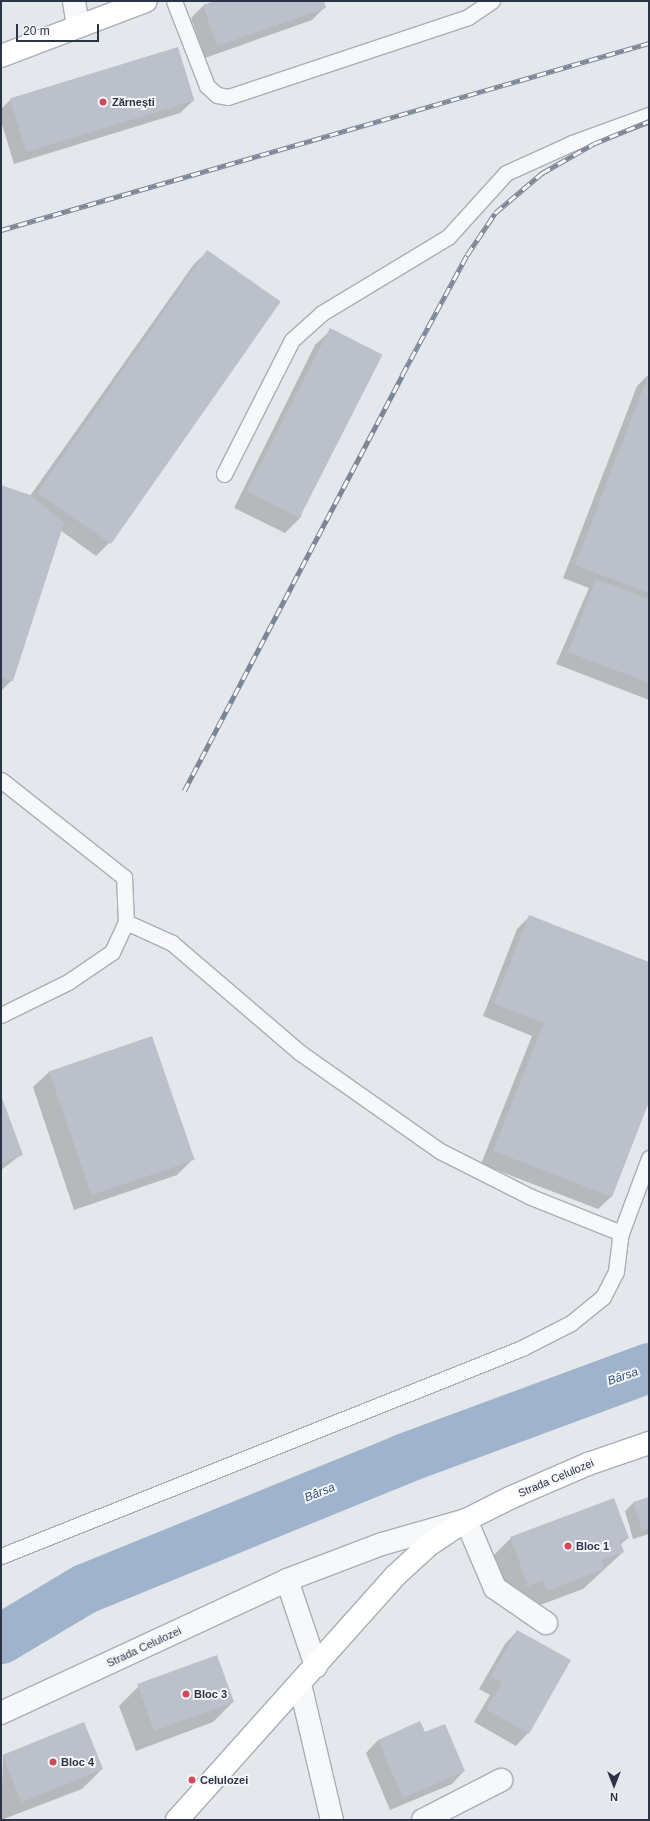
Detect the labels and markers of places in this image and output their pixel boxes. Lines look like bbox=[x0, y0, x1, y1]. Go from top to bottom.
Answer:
place label: Zărnești bbox=[112, 95, 155, 109]
marker: Zărnești bbox=[97, 96, 109, 108]
place label: Bloc 1 bbox=[576, 1539, 609, 1553]
marker: Bloc 1 bbox=[563, 1541, 573, 1551]
place label: Bloc 3 bbox=[194, 1687, 227, 1701]
marker: Bloc 3 bbox=[181, 1689, 191, 1699]
place label: Bloc 4 bbox=[61, 1755, 94, 1769]
marker: Bloc 4 bbox=[48, 1757, 58, 1767]
place label: Celulozei bbox=[200, 1773, 248, 1787]
marker: Celulozei bbox=[187, 1775, 197, 1785]

